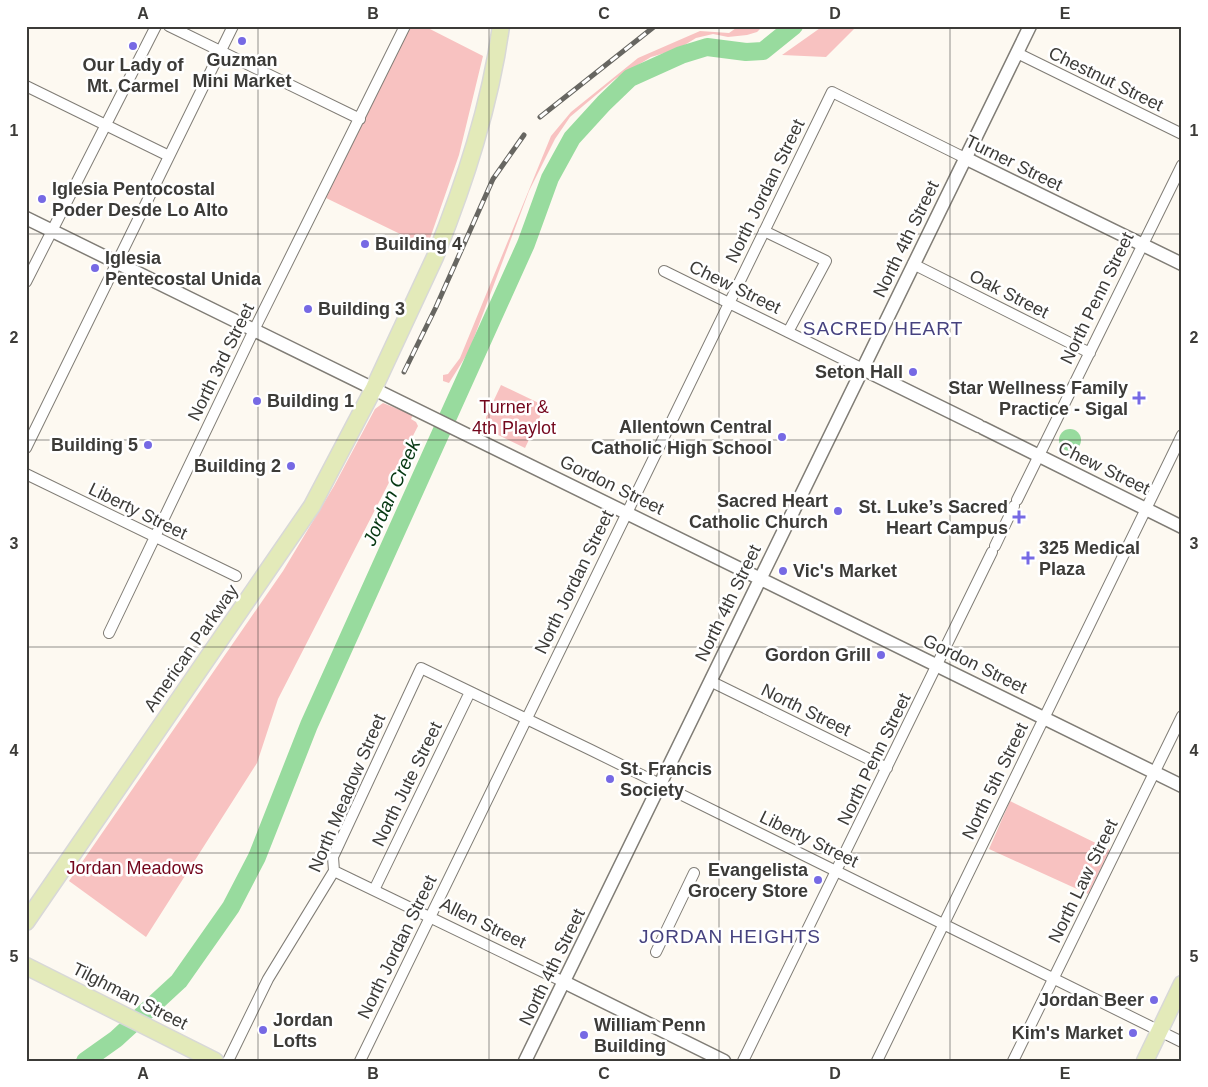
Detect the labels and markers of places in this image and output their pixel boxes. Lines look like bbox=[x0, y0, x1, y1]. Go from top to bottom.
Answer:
marker: Guzman Mini Market bbox=[236, 35, 248, 47]
marker: Our Lady of Mt. Carmel bbox=[127, 40, 139, 52]
place label: Guzman Mini Market bbox=[192, 50, 292, 91]
place label: Our Lady of Mt. Carmel bbox=[82, 55, 185, 96]
place label: Iglesia Pentocostal Poder Desde Lo Alto bbox=[52, 179, 228, 220]
marker: Iglesia Pentocostal Poder Desde Lo Alto bbox=[36, 193, 48, 205]
place label: Building 4 bbox=[375, 234, 462, 254]
marker: Building 4 bbox=[359, 238, 371, 250]
place label: Iglesia Pentecostal Unida bbox=[105, 248, 262, 289]
marker: Iglesia Pentecostal Unida bbox=[89, 262, 101, 274]
place label: Building 3 bbox=[318, 299, 405, 319]
marker: Building 3 bbox=[302, 303, 314, 315]
place label: Seton Hall bbox=[815, 362, 903, 382]
marker: Seton Hall bbox=[907, 366, 919, 378]
place label: Star Wellness Family Practice - Sigal bbox=[948, 378, 1128, 419]
place label: Building 1 bbox=[267, 391, 354, 411]
marker: Star Wellness Family Practice - Sigal bbox=[1132, 391, 1146, 405]
marker: Building 1 bbox=[251, 395, 263, 407]
place label: Allentown Central Catholic High School bbox=[591, 417, 772, 458]
marker: Allentown Central Catholic High School bbox=[776, 431, 788, 443]
place label: Building 5 bbox=[51, 435, 138, 455]
marker: Building 5 bbox=[142, 439, 154, 451]
place label: Building 2 bbox=[194, 456, 281, 476]
marker: Building 2 bbox=[285, 460, 297, 472]
place label: Sacred Heart Catholic Church bbox=[689, 491, 828, 532]
place label: St. Luke’s Sacred Heart Campus bbox=[859, 497, 1008, 538]
marker: Sacred Heart Catholic Church bbox=[832, 505, 844, 517]
marker: St. Luke’s Sacred Heart Campus bbox=[1012, 510, 1026, 524]
place label: 325 Medical Plaza bbox=[1039, 538, 1140, 579]
marker: 325 Medical Plaza bbox=[1021, 551, 1035, 565]
place label: Vic's Market bbox=[793, 561, 897, 581]
marker: Vic's Market bbox=[777, 565, 789, 577]
place label: Gordon Grill bbox=[765, 645, 871, 665]
marker: Gordon Grill bbox=[875, 649, 887, 661]
place label: St. Francis Society bbox=[620, 759, 712, 800]
marker: St. Francis Society bbox=[604, 773, 616, 785]
place label: Evangelista Grocery Store bbox=[688, 860, 809, 901]
marker: Evangelista Grocery Store bbox=[812, 874, 824, 886]
place label: Jordan Beer bbox=[1039, 990, 1144, 1010]
marker: Jordan Beer bbox=[1148, 994, 1160, 1006]
place label: Jordan Lofts bbox=[273, 1010, 333, 1051]
place label: William Penn Building bbox=[594, 1015, 706, 1056]
place label: Kim's Market bbox=[1012, 1023, 1123, 1043]
marker: Jordan Lofts bbox=[257, 1024, 269, 1036]
marker: Kim's Market bbox=[1127, 1027, 1139, 1039]
marker: William Penn Building bbox=[578, 1029, 590, 1041]

